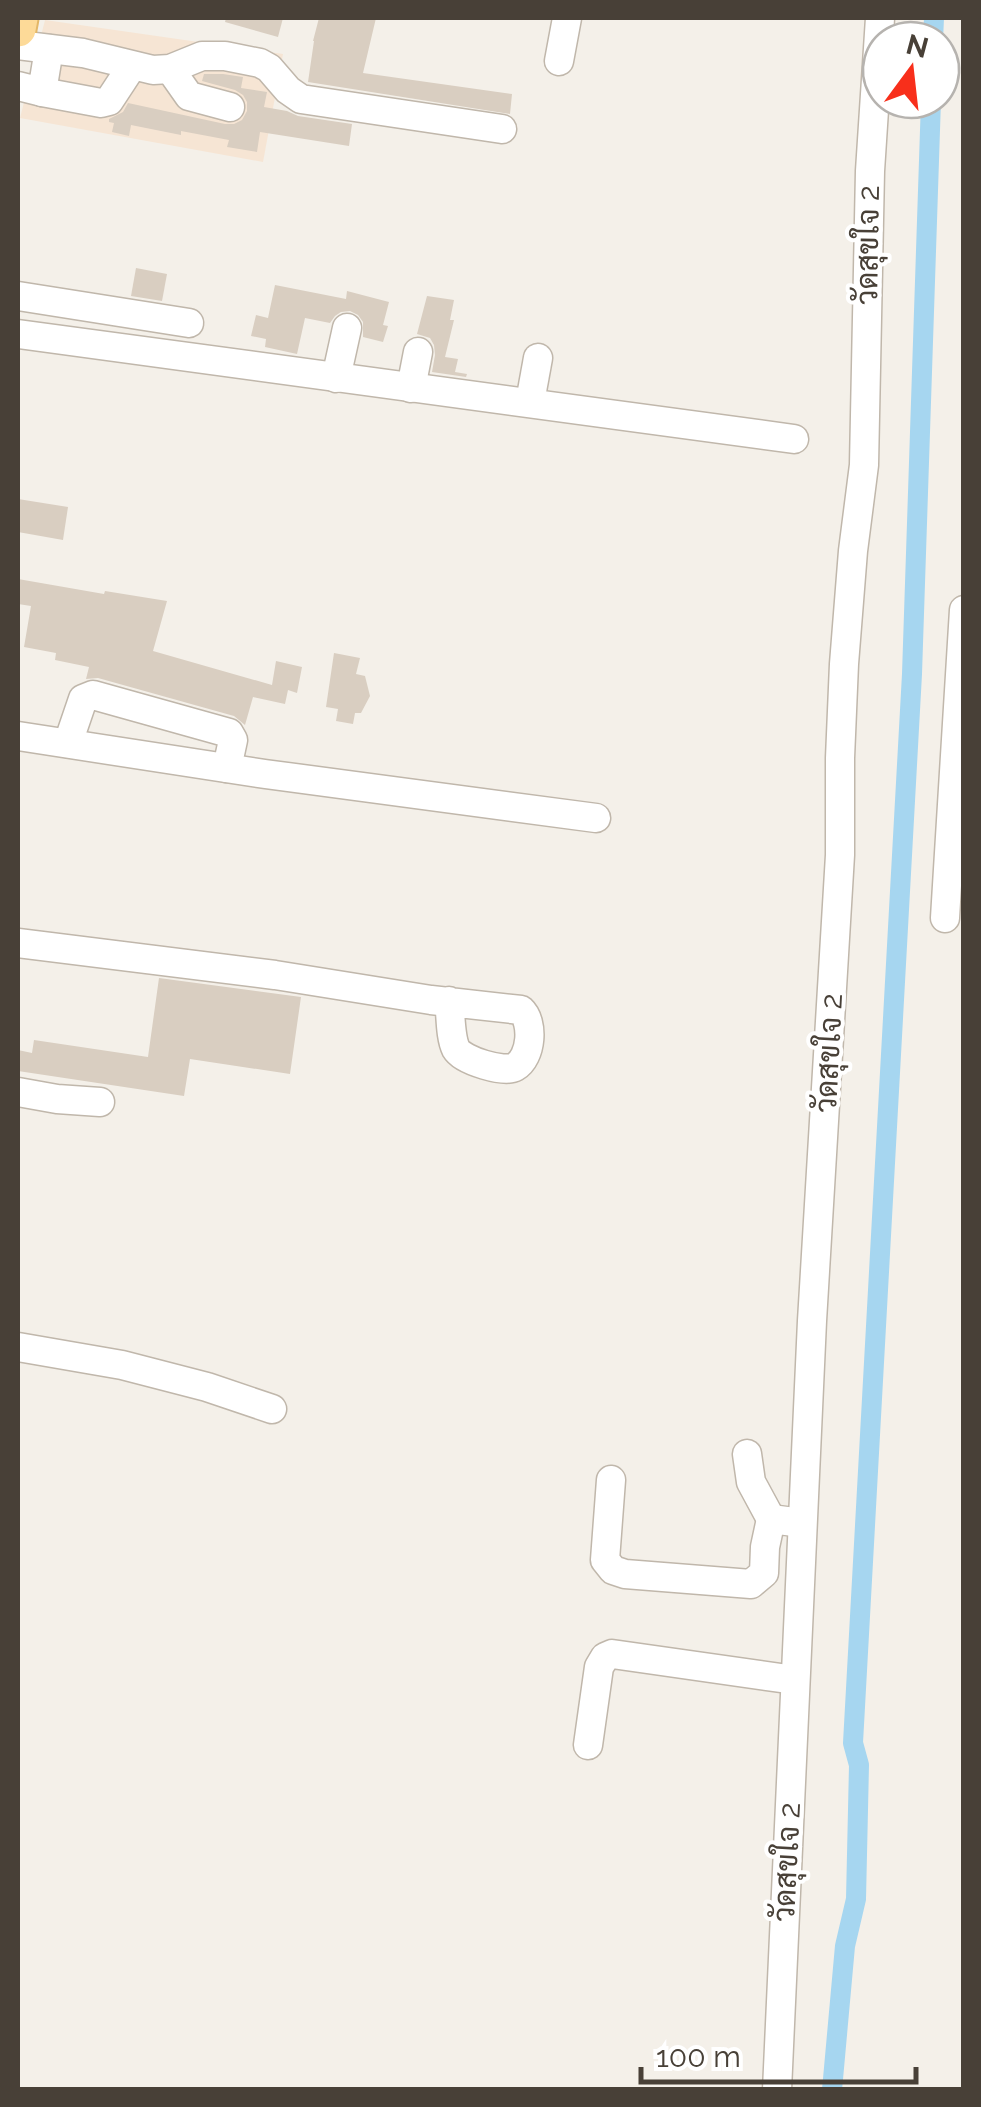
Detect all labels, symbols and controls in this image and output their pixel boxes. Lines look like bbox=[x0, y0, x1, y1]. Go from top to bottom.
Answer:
north arrow bbox=[861, 20, 961, 120]
text: N bbox=[903, 28, 932, 65]
street label: วัดสุขใจ 2 bbox=[847, 185, 890, 305]
street label: วัดสุขใจ 2 bbox=[806, 992, 853, 1114]
street label: วัดสุขใจ 2 bbox=[764, 1801, 811, 1923]
scale bar bbox=[641, 2022, 916, 2084]
text: 100 m bbox=[656, 2039, 741, 2074]

